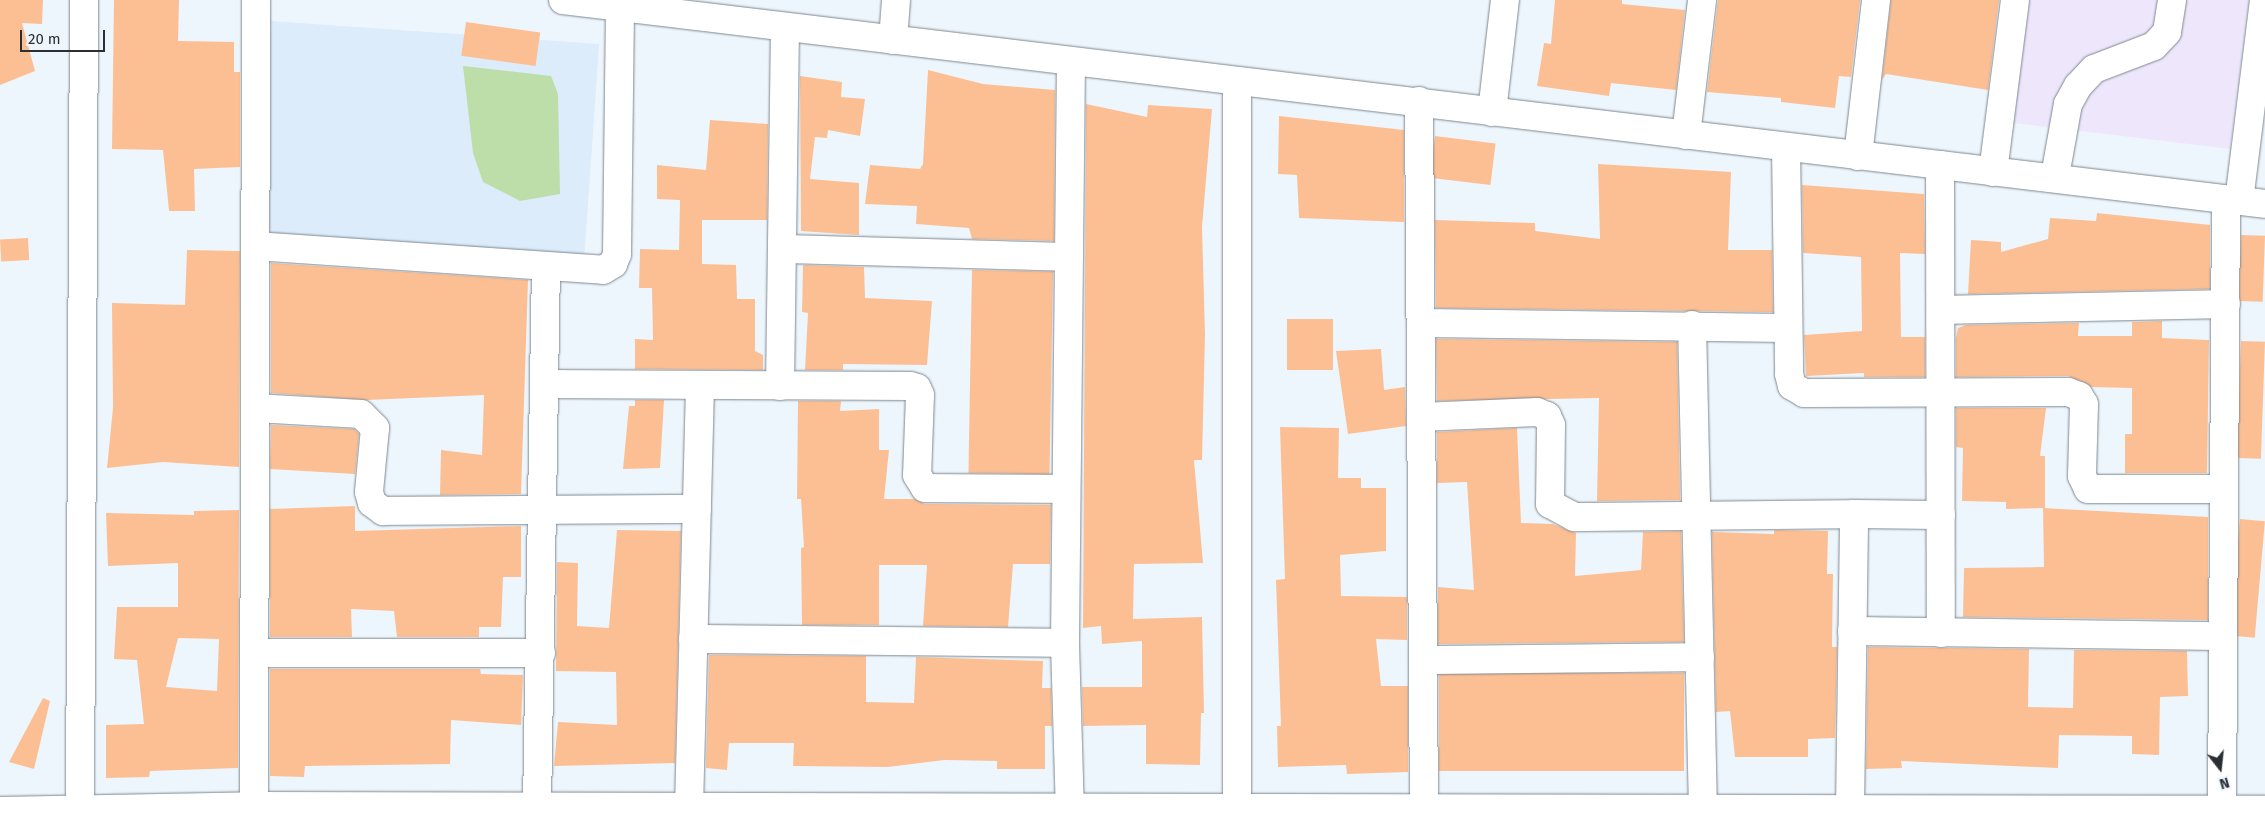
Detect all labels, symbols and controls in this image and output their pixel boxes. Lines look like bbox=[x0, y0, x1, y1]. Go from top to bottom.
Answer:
scale bar bbox=[22, 20, 108, 52]
text: 20 m bbox=[28, 30, 61, 48]
north arrow bbox=[2195, 743, 2245, 793]
text: N bbox=[2217, 773, 2231, 792]

